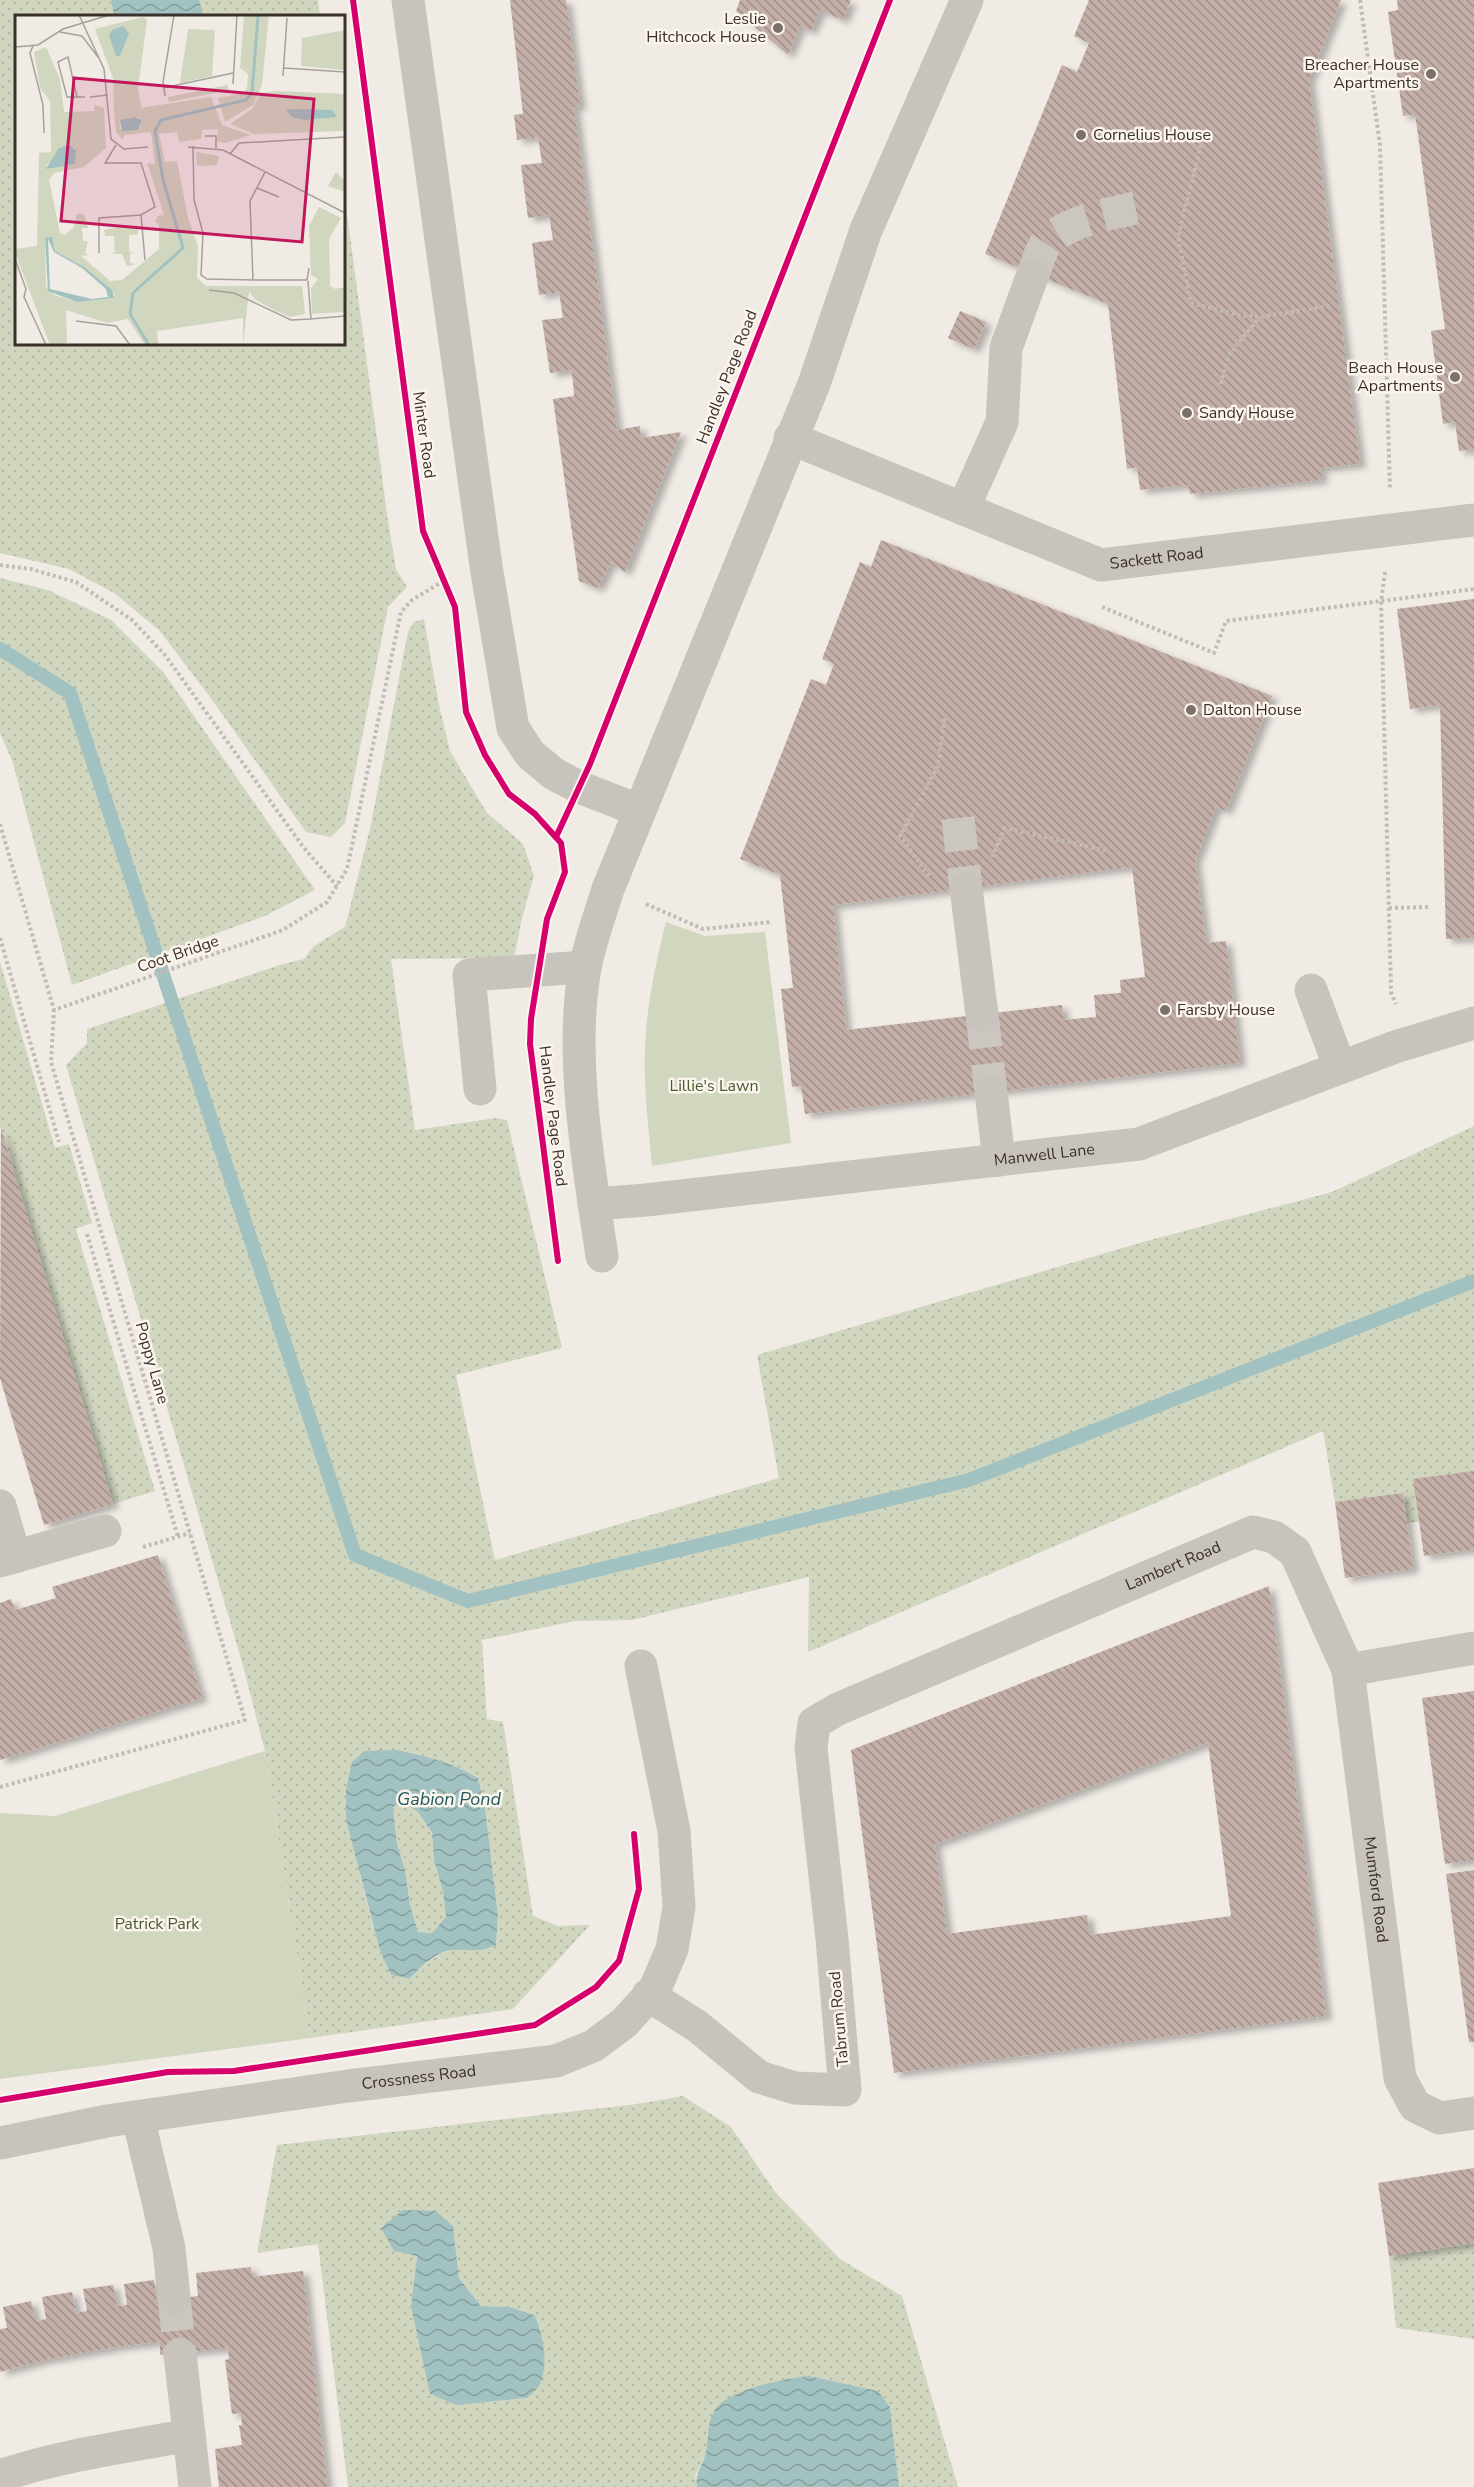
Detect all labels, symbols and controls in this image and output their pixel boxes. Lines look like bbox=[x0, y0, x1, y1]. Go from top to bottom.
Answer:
place label: Leslie Hitchcock House bbox=[646, 8, 766, 48]
inset map bbox=[15, 15, 345, 345]
marker: Leslie Hitchcock House bbox=[771, 21, 785, 35]
place label: Breacher House Apartments bbox=[1304, 54, 1419, 94]
marker: Breacher House Apartments bbox=[1424, 67, 1438, 81]
place label: Cornelius House bbox=[1093, 124, 1211, 146]
marker: Cornelius House bbox=[1074, 128, 1088, 142]
street label: Handley Page Road bbox=[691, 307, 763, 447]
place label: Beach House Apartments bbox=[1348, 357, 1443, 397]
marker: Beach House Apartments bbox=[1448, 370, 1462, 384]
street label: Minter Road bbox=[407, 390, 441, 480]
place label: Sandy House bbox=[1199, 402, 1294, 424]
marker: Sandy House bbox=[1180, 406, 1194, 420]
street label: Sackett Road bbox=[1108, 542, 1205, 575]
place label: Dalton House bbox=[1203, 699, 1302, 721]
marker: Dalton House bbox=[1184, 703, 1198, 717]
street label: Coot Bridge bbox=[134, 930, 222, 978]
place label: Farsby House bbox=[1177, 999, 1275, 1021]
marker: Farsby House bbox=[1158, 1003, 1172, 1017]
street label: Handley Page Road bbox=[533, 1044, 573, 1188]
park label: Lillie's Lawn bbox=[669, 1075, 759, 1097]
street label: Manwell Lane bbox=[993, 1138, 1096, 1171]
street label: Poppy Lane bbox=[130, 1319, 174, 1407]
street label: Lambert Road bbox=[1122, 1536, 1224, 1596]
water label: Gabion Pond bbox=[397, 1787, 501, 1811]
street label: Mumford Road bbox=[1358, 1835, 1394, 1944]
park label: Patrick Park bbox=[115, 1913, 200, 1935]
street label: Tabrum Road bbox=[824, 1970, 854, 2068]
street label: Crossness Road bbox=[360, 2060, 477, 2095]

